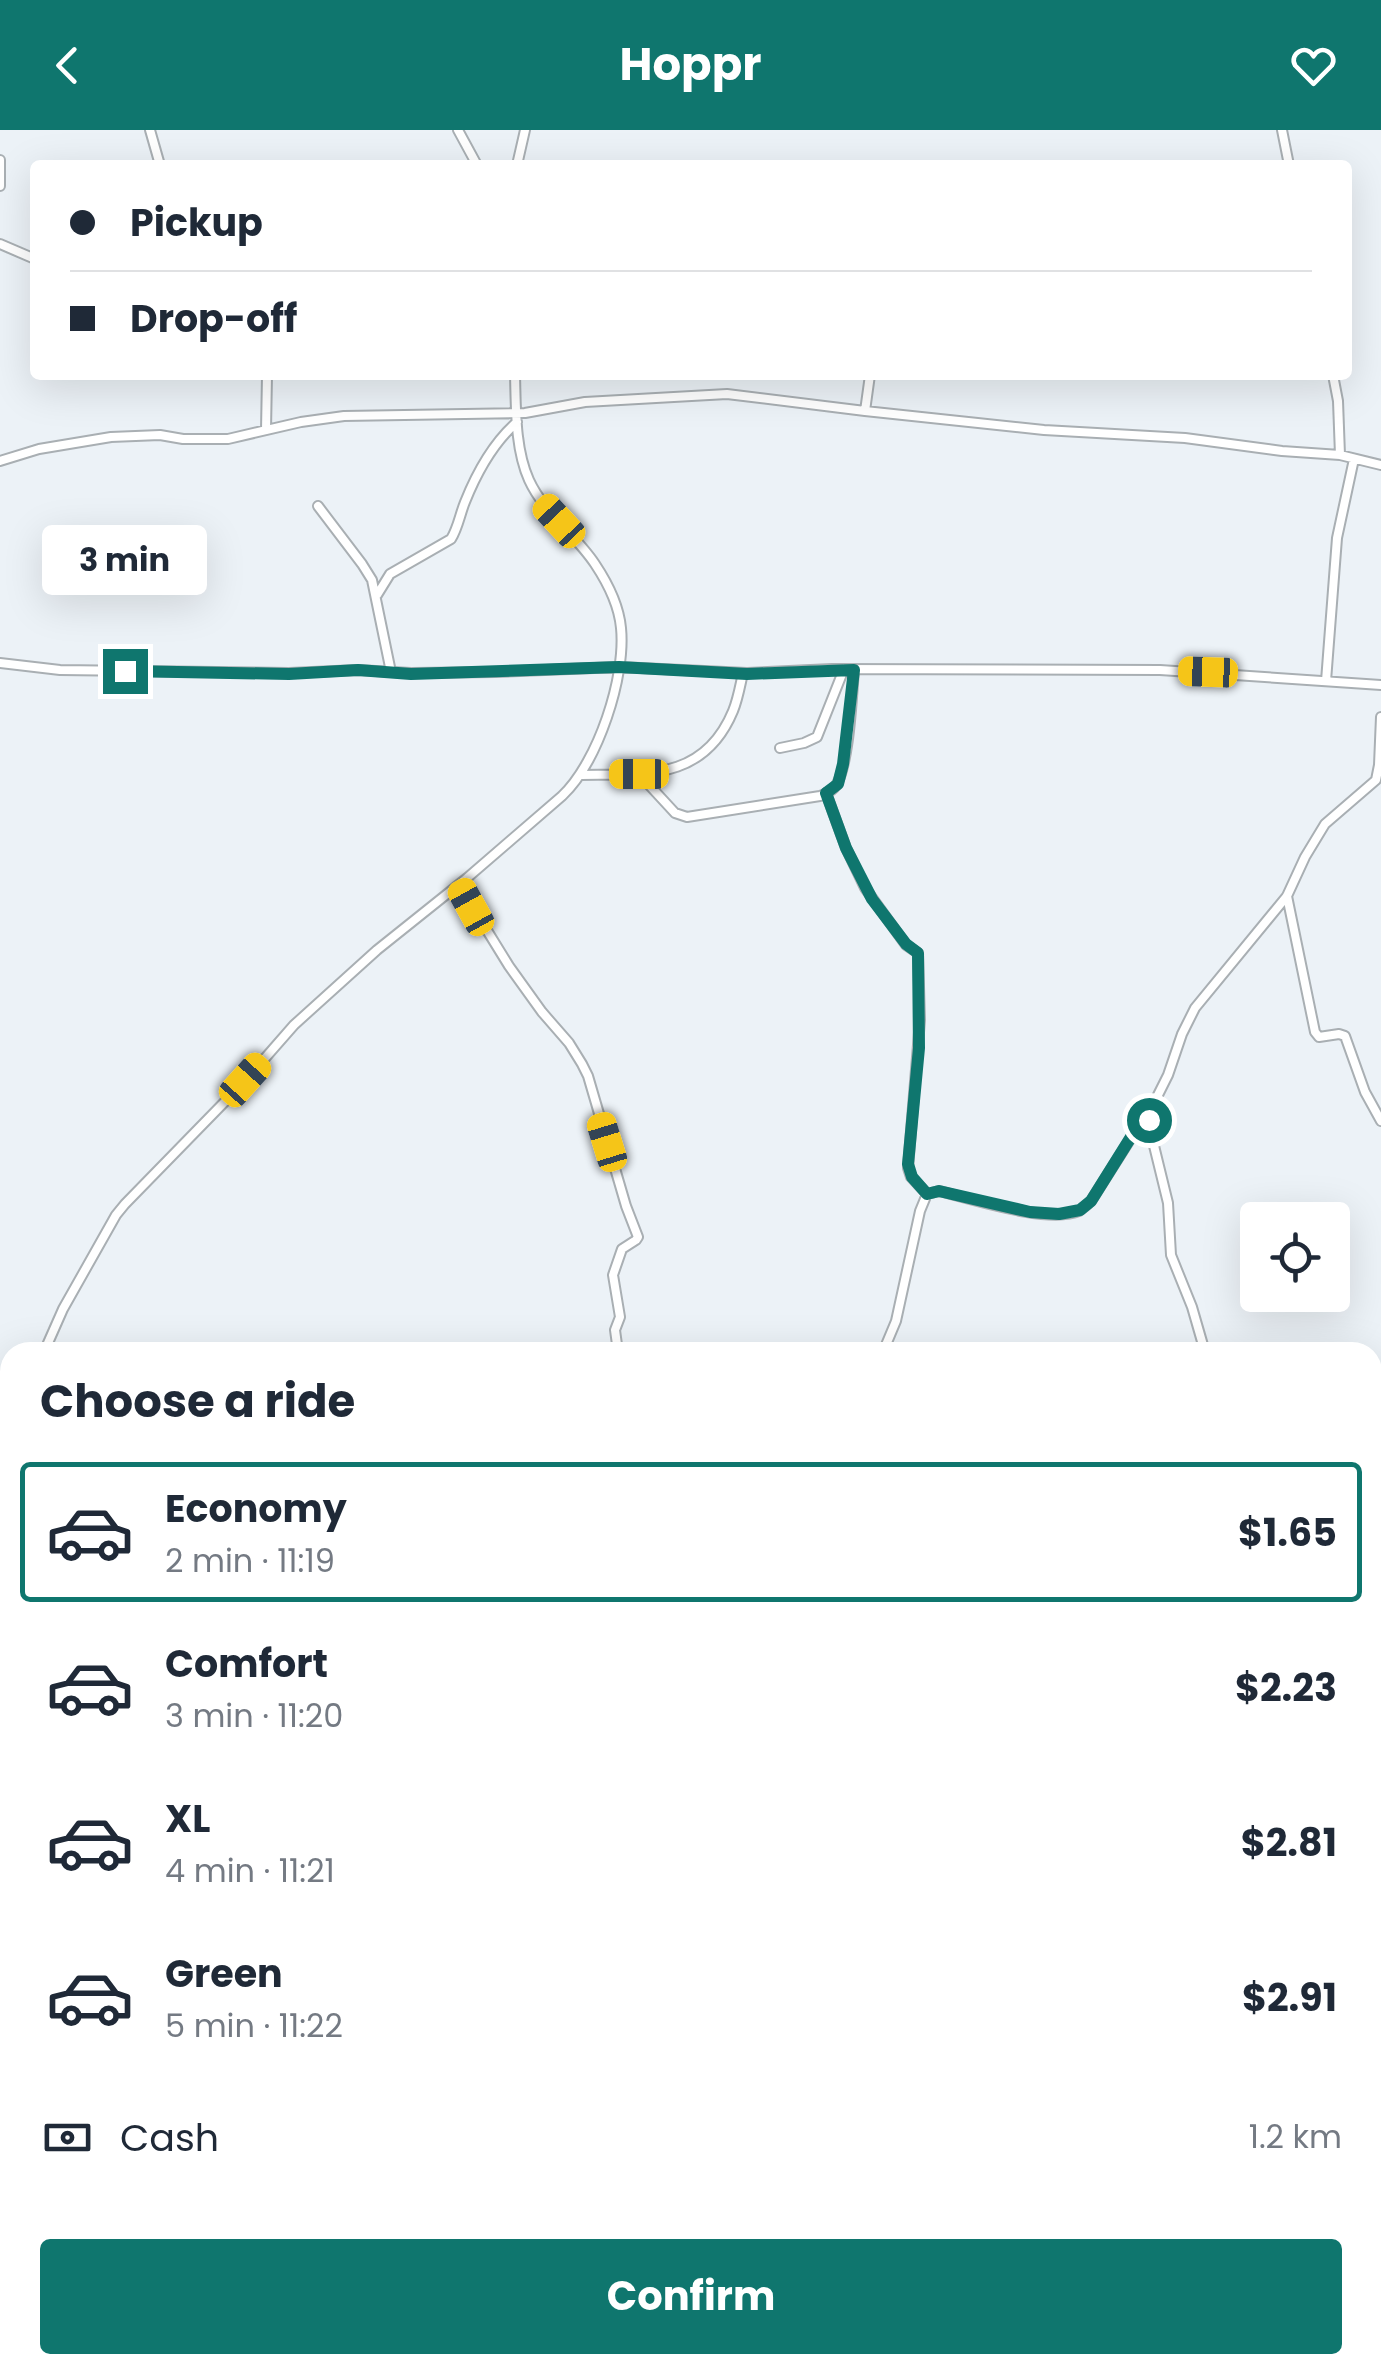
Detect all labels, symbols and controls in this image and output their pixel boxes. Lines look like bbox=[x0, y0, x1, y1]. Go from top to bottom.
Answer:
text: Hoppr bbox=[620, 33, 761, 96]
icon: back bbox=[40, 38, 95, 93]
icon: heart bbox=[1286, 38, 1341, 93]
text: Pickup bbox=[130, 196, 263, 249]
text: Drop-off bbox=[130, 292, 298, 345]
car bbox=[528, 489, 590, 553]
callout: 3 min bbox=[42, 526, 208, 596]
text: 3 min bbox=[79, 537, 170, 582]
route end bbox=[103, 649, 148, 694]
car bbox=[1177, 656, 1239, 688]
car bbox=[609, 759, 669, 789]
car bbox=[443, 873, 499, 941]
car bbox=[214, 1048, 276, 1112]
route start bbox=[1127, 1098, 1172, 1143]
car bbox=[584, 1109, 630, 1175]
map controls bbox=[1240, 1202, 1350, 1312]
button: locate bbox=[1240, 1202, 1350, 1312]
text: Choose a ride bbox=[40, 1370, 355, 1433]
text: Economy bbox=[165, 1482, 347, 1535]
icon: car bbox=[45, 1487, 135, 1577]
text: $1.65 bbox=[1238, 1506, 1337, 1559]
text: 2 min · 11:19 bbox=[165, 1538, 335, 1583]
text: Comfort bbox=[165, 1637, 328, 1690]
icon: car bbox=[45, 1642, 135, 1732]
text: $2.23 bbox=[1235, 1661, 1337, 1714]
text: 3 min · 11:20 bbox=[165, 1693, 343, 1738]
text: XL bbox=[165, 1792, 210, 1845]
icon: car bbox=[45, 1797, 135, 1887]
text: $2.81 bbox=[1241, 1816, 1337, 1869]
text: 4 min · 11:21 bbox=[165, 1848, 335, 1893]
text: Green bbox=[165, 1947, 283, 2000]
icon: car bbox=[45, 1952, 135, 2042]
text: $2.91 bbox=[1242, 1971, 1337, 2024]
text: 5 min · 11:22 bbox=[165, 2003, 343, 2048]
icon: cash bbox=[40, 2110, 95, 2165]
text: Cash bbox=[120, 2111, 219, 2164]
text: 1.2 km bbox=[1249, 2114, 1342, 2159]
button: Confirm bbox=[40, 2239, 1342, 2354]

